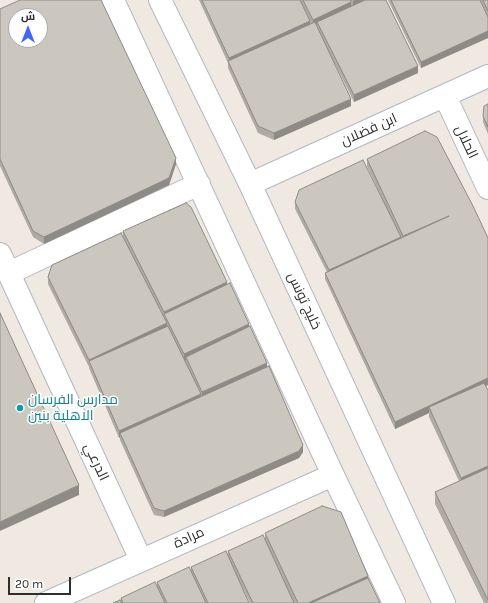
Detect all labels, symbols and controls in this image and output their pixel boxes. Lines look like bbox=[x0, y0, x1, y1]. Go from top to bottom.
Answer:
north arrow bbox=[8, 8, 48, 48]
text: ش bbox=[21, 10, 35, 23]
street label: ابن فضلان bbox=[338, 110, 400, 150]
street label: الحلال bbox=[451, 123, 481, 161]
street label: خليج تونس bbox=[283, 270, 325, 332]
place label: مدارس الفرسان الاهلية بنين bbox=[28, 392, 118, 424]
marker: مدارس الفرسان الاهلية بنين bbox=[15, 403, 25, 413]
street label: الدرعي bbox=[80, 441, 112, 483]
street label: مرادة bbox=[171, 524, 207, 552]
scale bar bbox=[10, 569, 73, 595]
text: 20 m bbox=[15, 577, 43, 591]

